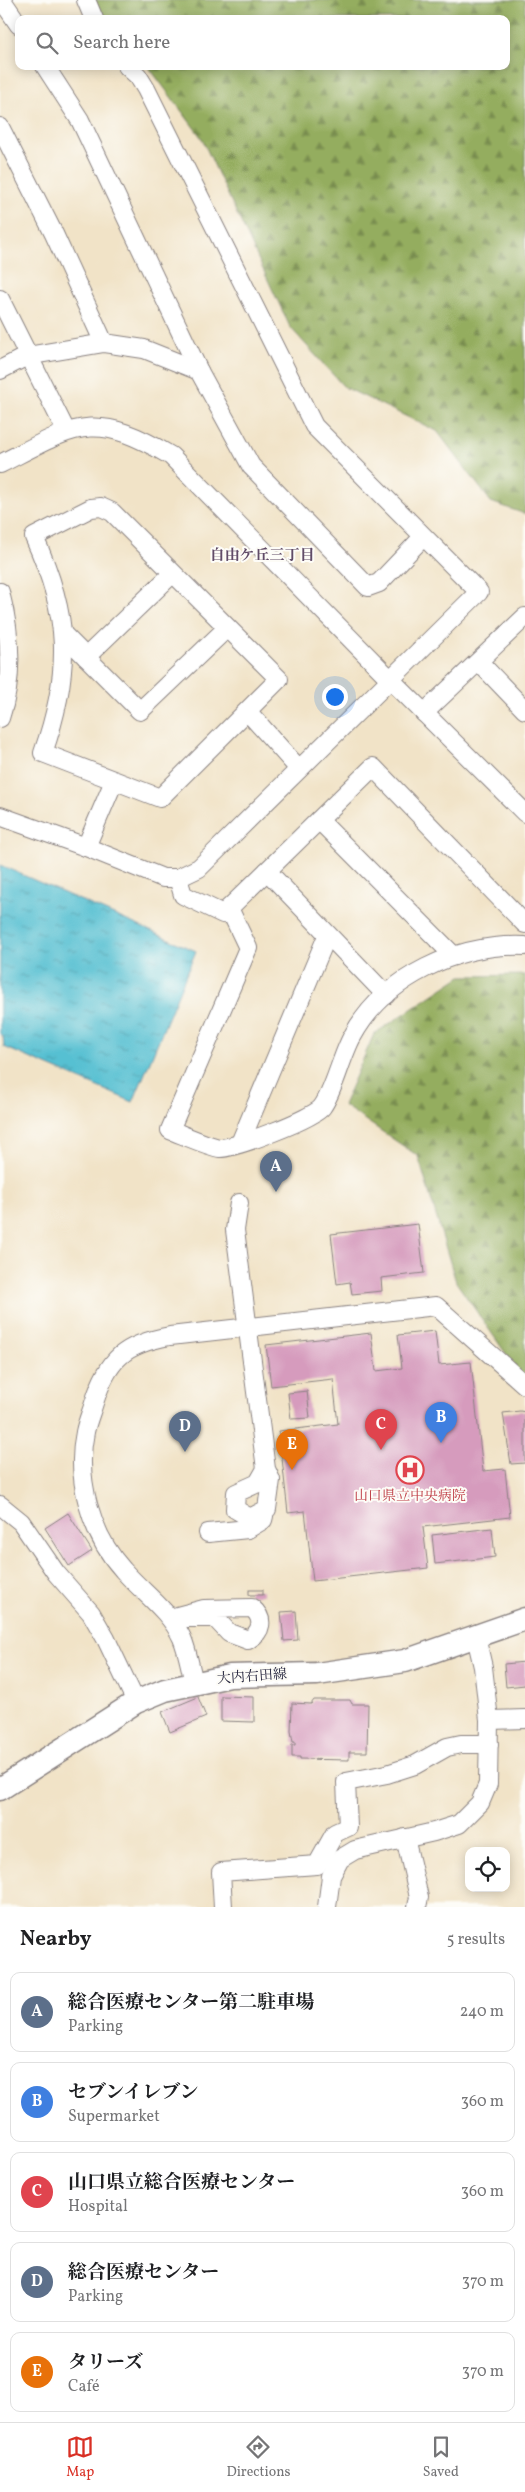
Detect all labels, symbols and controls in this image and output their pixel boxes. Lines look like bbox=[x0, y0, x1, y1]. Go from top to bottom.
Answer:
search box bbox=[15, 15, 510, 70]
icon: search bbox=[33, 29, 61, 57]
text: Search here bbox=[73, 30, 170, 56]
district label: 自由ケ丘三丁目 bbox=[209, 546, 315, 567]
your location bbox=[322, 684, 348, 710]
pin: A bbox=[260, 1151, 292, 1192]
pin: B bbox=[425, 1402, 457, 1443]
pin: C bbox=[365, 1409, 397, 1450]
pin: D bbox=[169, 1411, 201, 1452]
pin: E bbox=[276, 1429, 308, 1470]
hospital icon: 山口県立中央病院 bbox=[395, 1455, 425, 1485]
place label: 山口県立中央病院 bbox=[354, 1487, 466, 1506]
street label: 大内右田線 bbox=[216, 1665, 288, 1689]
map controls bbox=[465, 1847, 510, 1892]
button: locate bbox=[465, 1847, 510, 1892]
text: Nearby bbox=[20, 1925, 91, 1954]
text: 5 results bbox=[447, 1929, 505, 1951]
text: 総合医療センター第二駐車場 bbox=[68, 1990, 314, 2016]
text: A bbox=[31, 2001, 43, 2023]
text: 240 m bbox=[460, 2001, 504, 2023]
text: Parking bbox=[68, 2016, 123, 2038]
text: セブンイレブン bbox=[68, 2080, 199, 2106]
text: B bbox=[32, 2091, 42, 2113]
text: 360 m bbox=[461, 2091, 504, 2113]
text: Supermarket bbox=[68, 2106, 160, 2128]
text: 山口県立総合医療センター bbox=[68, 2170, 295, 2196]
text: C bbox=[32, 2181, 42, 2203]
text: 360 m bbox=[461, 2181, 504, 2203]
text: Hospital bbox=[68, 2196, 128, 2218]
text: 総合医療センター bbox=[68, 2260, 219, 2286]
text: D bbox=[31, 2271, 43, 2293]
text: 370 m bbox=[462, 2271, 504, 2293]
text: Parking bbox=[68, 2286, 123, 2308]
text: タリーズ bbox=[68, 2350, 143, 2376]
text: E bbox=[32, 2361, 42, 2383]
text: 370 m bbox=[462, 2361, 504, 2383]
text: Café bbox=[68, 2376, 99, 2398]
tab: Map bbox=[66, 2433, 94, 2482]
tab: Directions bbox=[226, 2433, 291, 2482]
tab: Saved bbox=[423, 2433, 459, 2482]

